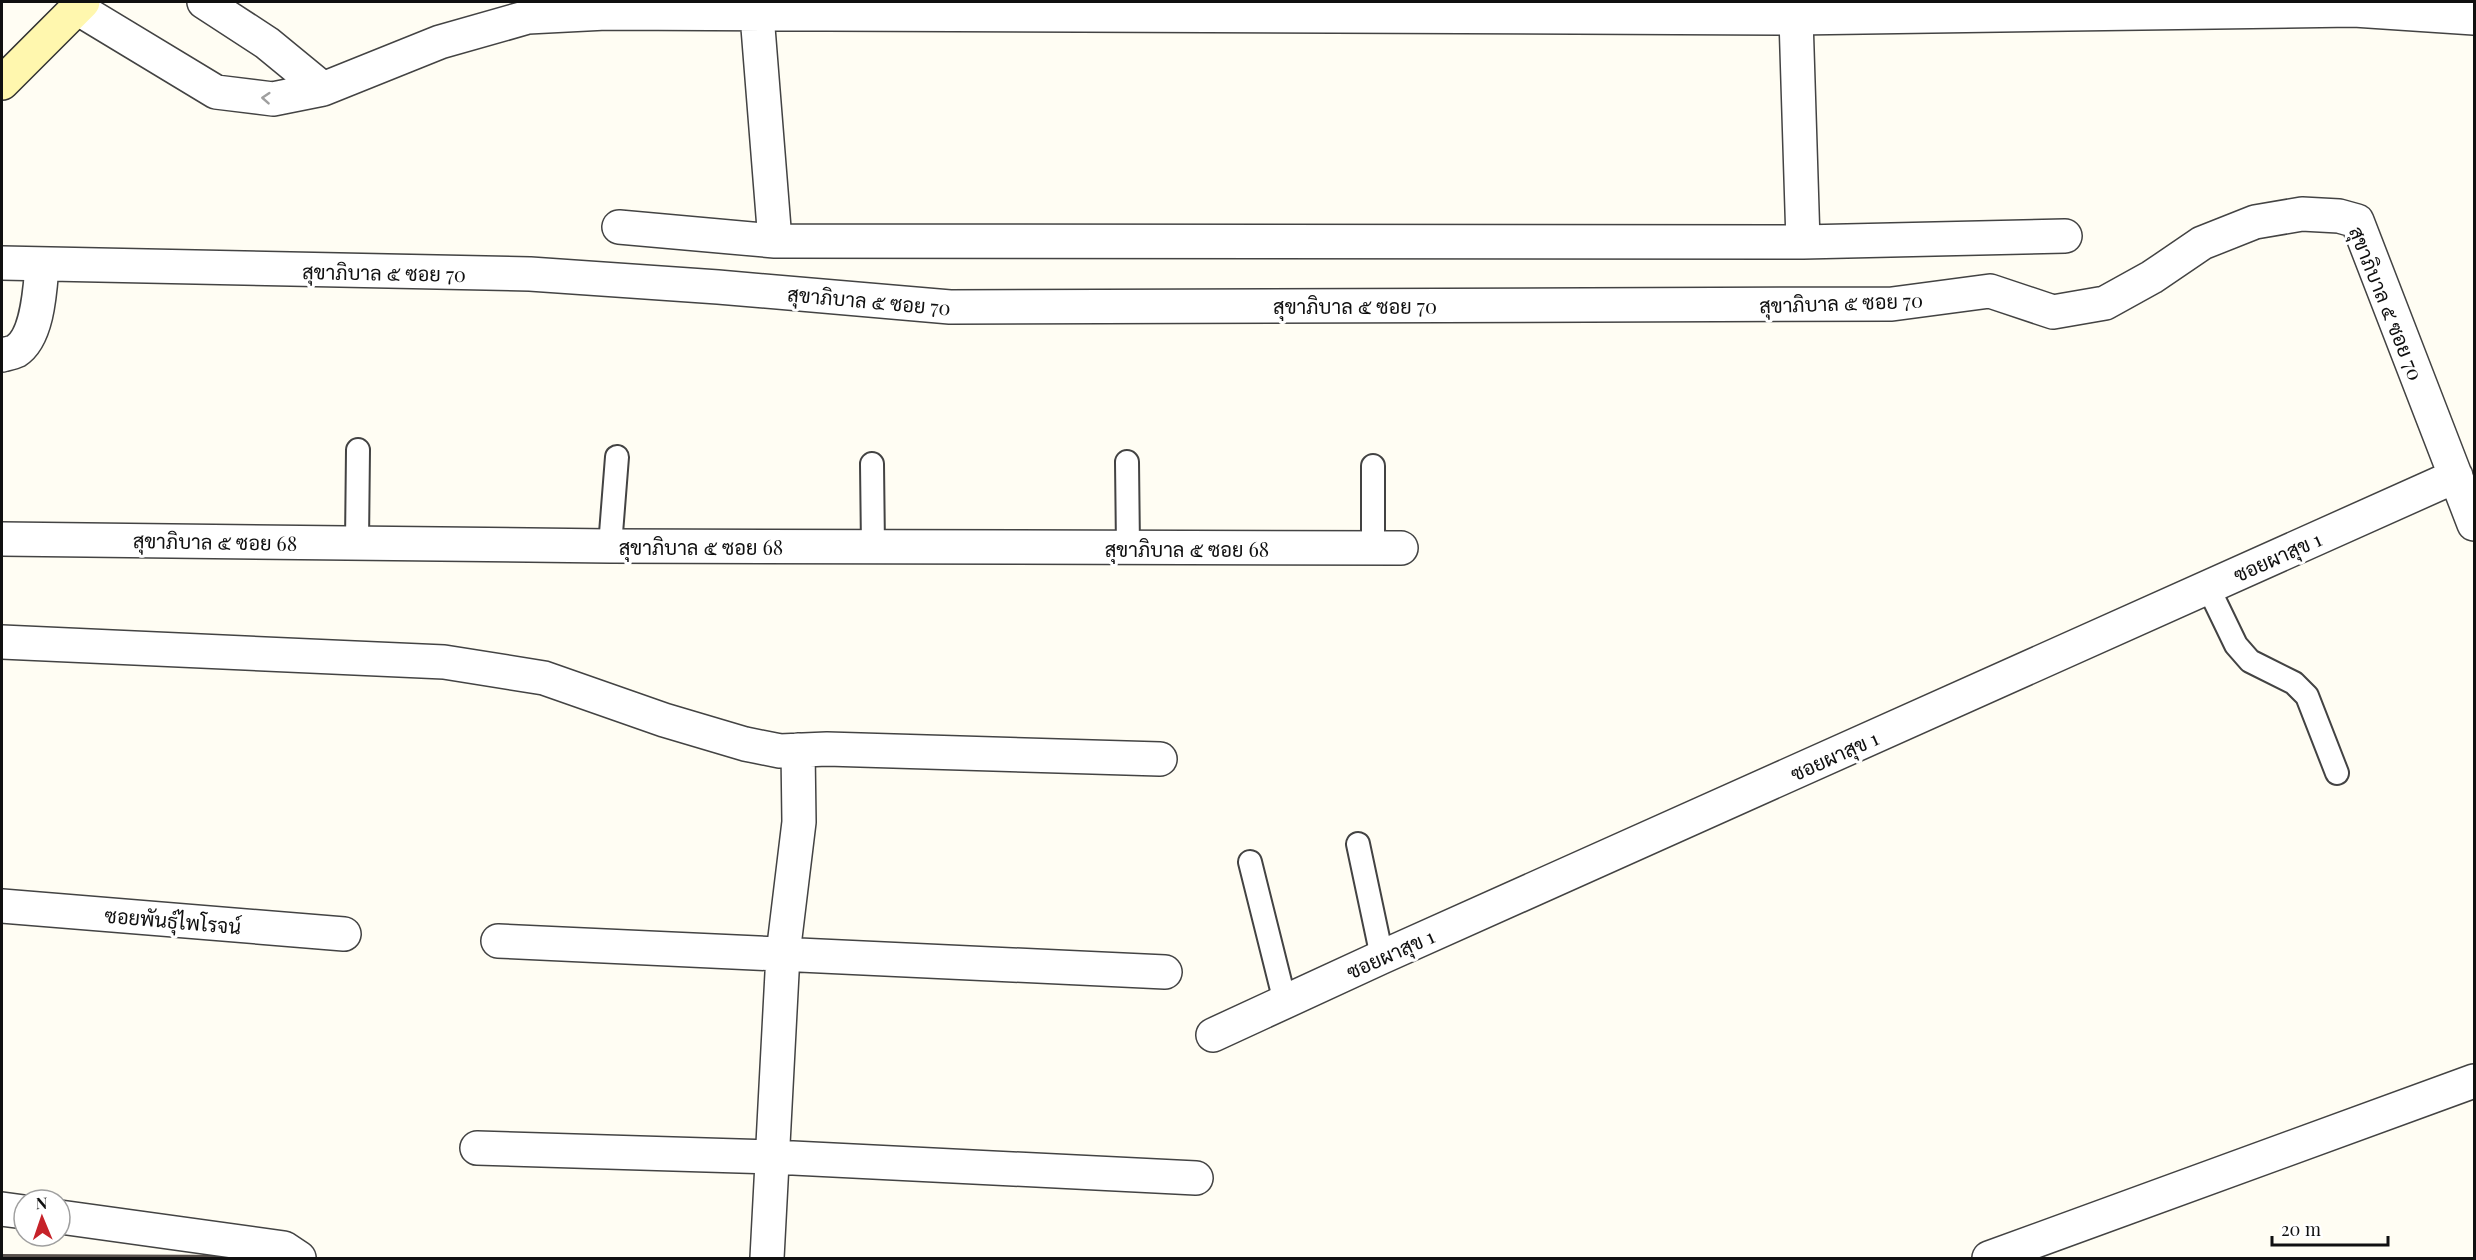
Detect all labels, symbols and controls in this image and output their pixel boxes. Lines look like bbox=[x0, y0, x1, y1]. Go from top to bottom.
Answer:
one-way arrow bbox=[261, 91, 270, 104]
street label: สุขาภิบาล ๕ ซอย 70 bbox=[2342, 222, 2430, 385]
street label: สุขาภิบาล ๕ ซอย 70 bbox=[302, 257, 466, 289]
street label: สุขาภิบาล ๕ ซอย 70 bbox=[786, 279, 952, 323]
street label: สุขาภิบาล ๕ ซอย 70 bbox=[1759, 286, 1923, 320]
street label: สุขาภิบาล ๕ ซอย 70 bbox=[1273, 292, 1437, 321]
street label: ซอยผาสุข 1 bbox=[2229, 525, 2326, 589]
street label: สุขาภิบาล ๕ ซอย 68 bbox=[133, 526, 297, 558]
street label: สุขาภิบาล ๕ ซอย 68 bbox=[619, 533, 783, 562]
street label: สุขาภิบาล ๕ ซอย 68 bbox=[1105, 535, 1269, 564]
street label: ซอยผาสุข 1 bbox=[1786, 724, 1883, 788]
street label: ซอยพันธ์ุไพโรจน์ bbox=[104, 901, 242, 941]
street label: ซอยผาสุข 1 bbox=[1342, 922, 1439, 986]
north arrow bbox=[12, 1188, 72, 1248]
text: N bbox=[35, 1192, 48, 1213]
scale bar bbox=[2272, 1209, 2388, 1247]
text: 20 m bbox=[2281, 1217, 2321, 1241]

